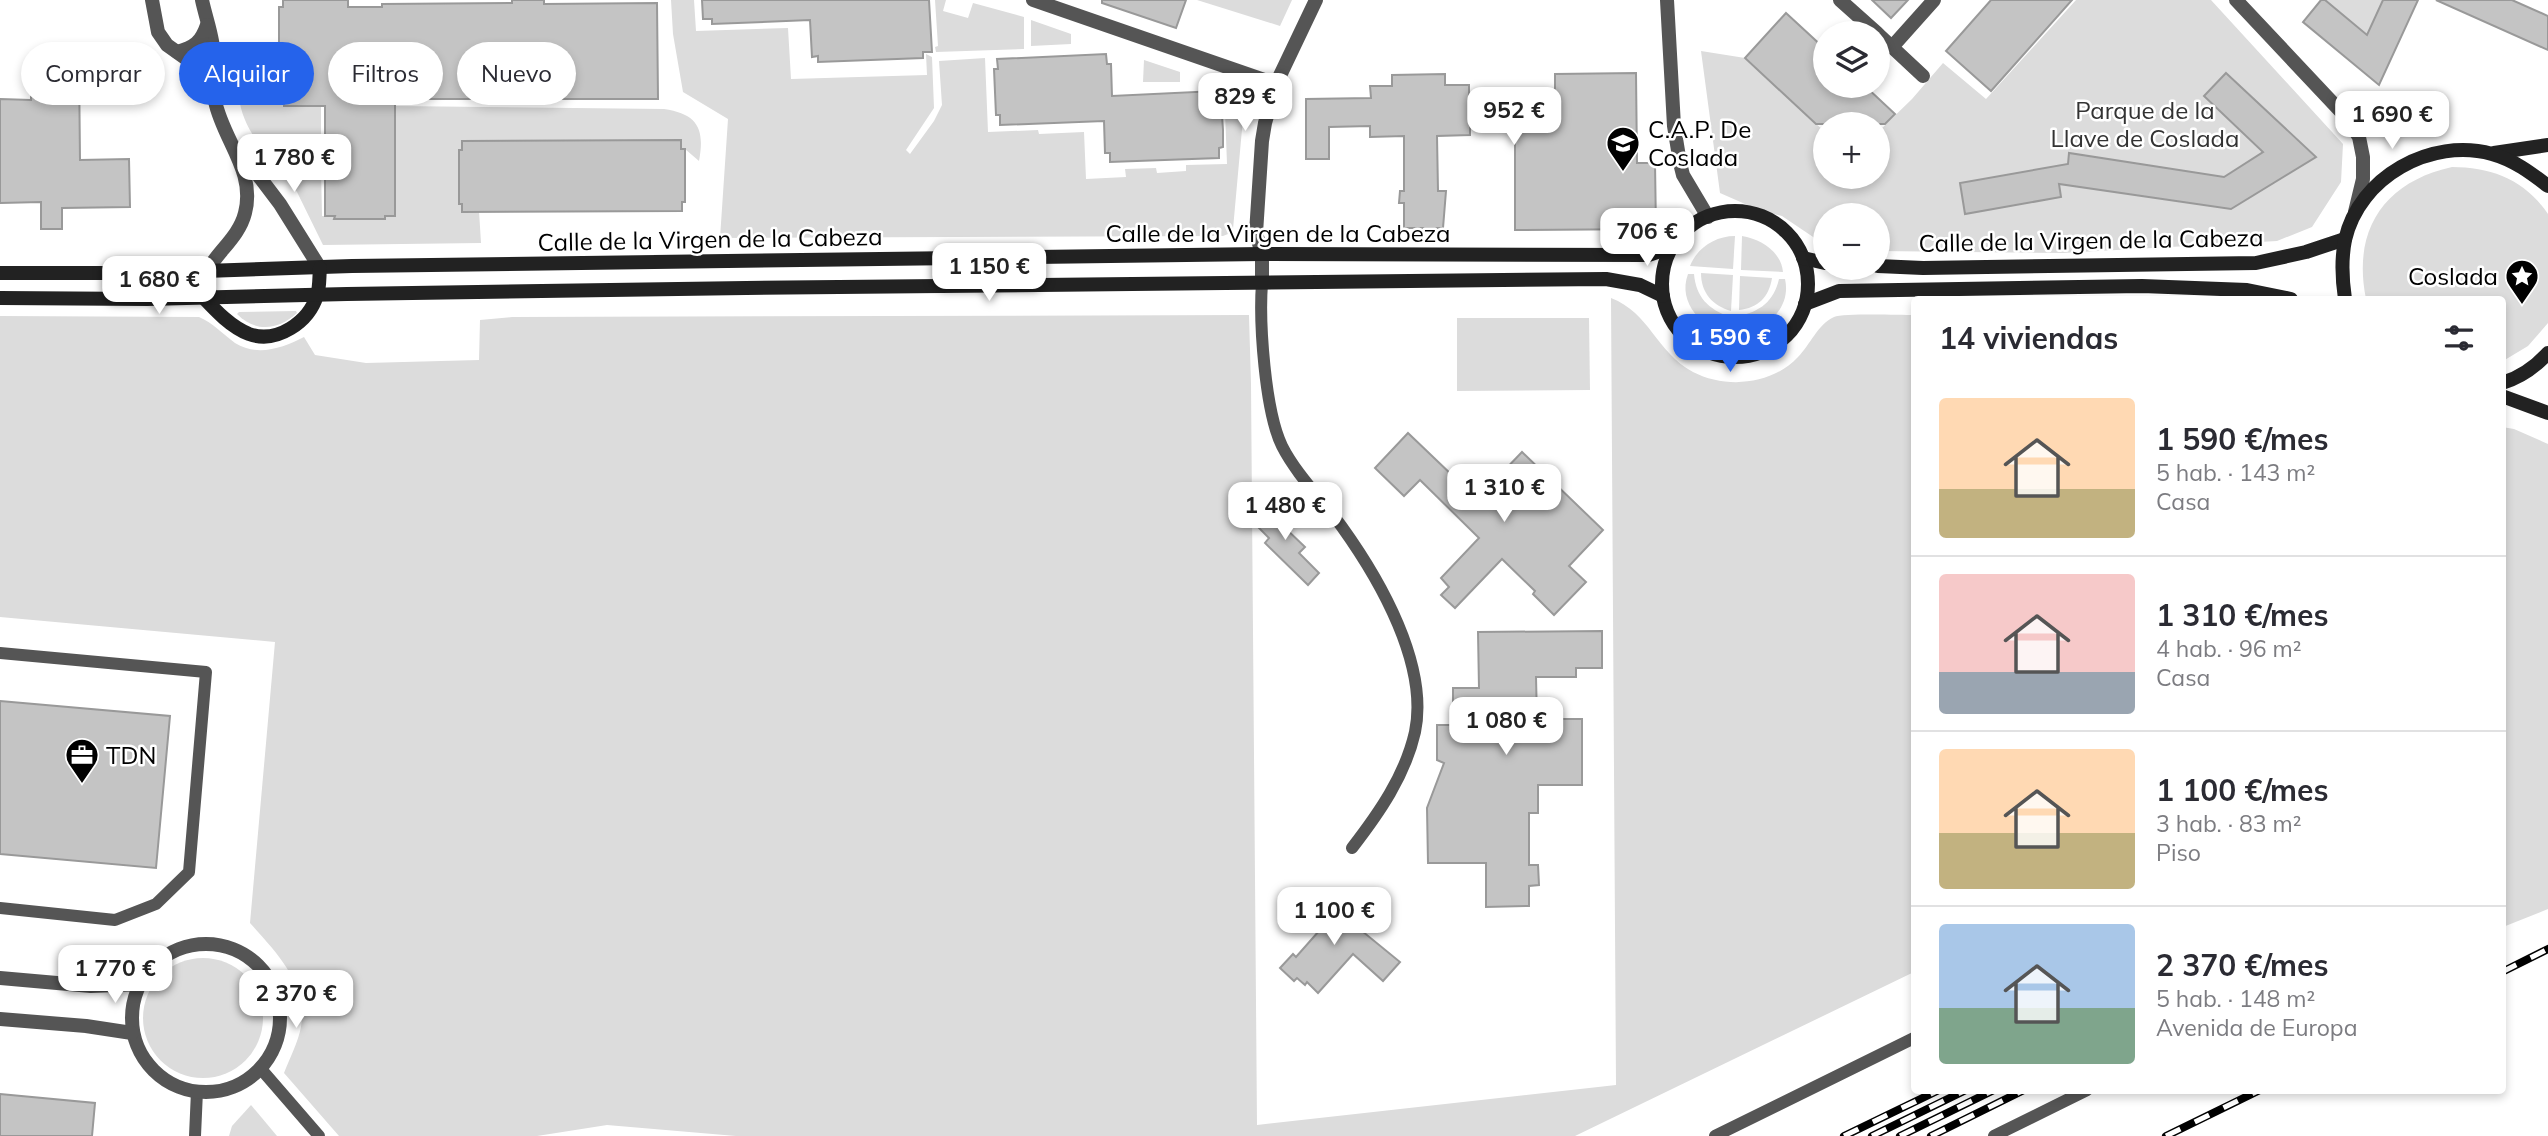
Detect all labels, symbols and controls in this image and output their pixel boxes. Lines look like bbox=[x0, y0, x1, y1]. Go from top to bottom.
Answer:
map controls bbox=[1813, 21, 1890, 280]
button: layers bbox=[1813, 21, 1890, 98]
chip: Comprar bbox=[21, 42, 165, 105]
chip: Alquilar bbox=[179, 42, 314, 105]
chip: Filtros bbox=[328, 42, 443, 105]
chip: Nuevo bbox=[457, 42, 576, 105]
pin: 829 € bbox=[1196, 74, 1294, 133]
text: 829 € bbox=[1214, 81, 1276, 110]
pin: 952 € bbox=[1465, 88, 1563, 147]
pin: 1 690 € bbox=[2327, 92, 2457, 151]
text: 952 € bbox=[1483, 95, 1545, 124]
park label: Parque de la Llave de Coslada bbox=[2051, 95, 2239, 153]
text: 1 690 € bbox=[2351, 99, 2433, 128]
button: + bbox=[1813, 112, 1890, 189]
place label: C.A.P. De Coslada bbox=[1648, 114, 1751, 172]
school or university icon: C.A.P. De Coslada bbox=[1604, 124, 1642, 173]
pin: 1 780 € bbox=[229, 134, 359, 194]
text: 1 780 € bbox=[253, 142, 335, 171]
button: − bbox=[1813, 203, 1890, 280]
pin: 706 € bbox=[1598, 208, 1696, 268]
text: 706 € bbox=[1616, 216, 1678, 245]
street label: Calle de la Virgen de la Cabeza bbox=[1106, 218, 1450, 248]
street label: Calle de la Virgen de la Cabeza bbox=[537, 221, 883, 257]
street label: Calle de la Virgen de la Cabeza bbox=[1918, 222, 2264, 258]
pin: 1 150 € bbox=[924, 244, 1054, 303]
text: 1 150 € bbox=[948, 251, 1030, 280]
pin: 1 680 € bbox=[94, 256, 224, 316]
place icon: Coslada bbox=[2503, 257, 2541, 306]
place label: Coslada bbox=[2408, 261, 2498, 291]
text: 1 680 € bbox=[118, 264, 200, 293]
pin: 1 590 € bbox=[1665, 314, 1795, 374]
text: 14 viviendas bbox=[1939, 319, 2118, 357]
icon: filters bbox=[2440, 319, 2478, 357]
text: 1 590 € bbox=[1689, 322, 1771, 351]
text: 1 590 €/mes bbox=[2156, 420, 2329, 458]
icon: home bbox=[1995, 426, 2079, 510]
text: 5 hab. · 143 m² bbox=[2156, 458, 2315, 487]
pin: 1 310 € bbox=[1439, 464, 1569, 524]
text: 1 310 € bbox=[1463, 472, 1545, 501]
pin: 1 480 € bbox=[1220, 482, 1350, 542]
text: Casa bbox=[2156, 487, 2210, 516]
text: 1 480 € bbox=[1244, 490, 1326, 519]
text: 1 310 €/mes bbox=[2156, 596, 2329, 634]
icon: home bbox=[1995, 602, 2079, 686]
text: 4 hab. · 96 m² bbox=[2156, 634, 2301, 663]
text: Casa bbox=[2156, 663, 2210, 692]
pin: 1 080 € bbox=[1441, 698, 1571, 757]
text: 1 080 € bbox=[1465, 705, 1547, 734]
office icon: TDN bbox=[63, 736, 101, 785]
place label: TDN bbox=[106, 740, 156, 770]
text: 1 100 €/mes bbox=[2156, 771, 2329, 809]
icon: home bbox=[1995, 777, 2079, 861]
text: 3 hab. · 83 m² bbox=[2156, 809, 2301, 838]
text: Piso bbox=[2156, 838, 2201, 867]
pin: 1 100 € bbox=[1269, 888, 1399, 947]
text: 1 100 € bbox=[1293, 895, 1375, 924]
pin: 1 770 € bbox=[50, 946, 180, 1005]
text: 2 370 €/mes bbox=[2156, 946, 2329, 984]
icon: home bbox=[1995, 952, 2079, 1036]
text: 1 770 € bbox=[74, 953, 156, 982]
pin: 2 370 € bbox=[231, 970, 361, 1030]
text: 2 370 € bbox=[255, 978, 337, 1007]
text: 5 hab. · 148 m² bbox=[2156, 984, 2315, 1013]
text: Avenida de Europa bbox=[2156, 1013, 2357, 1042]

